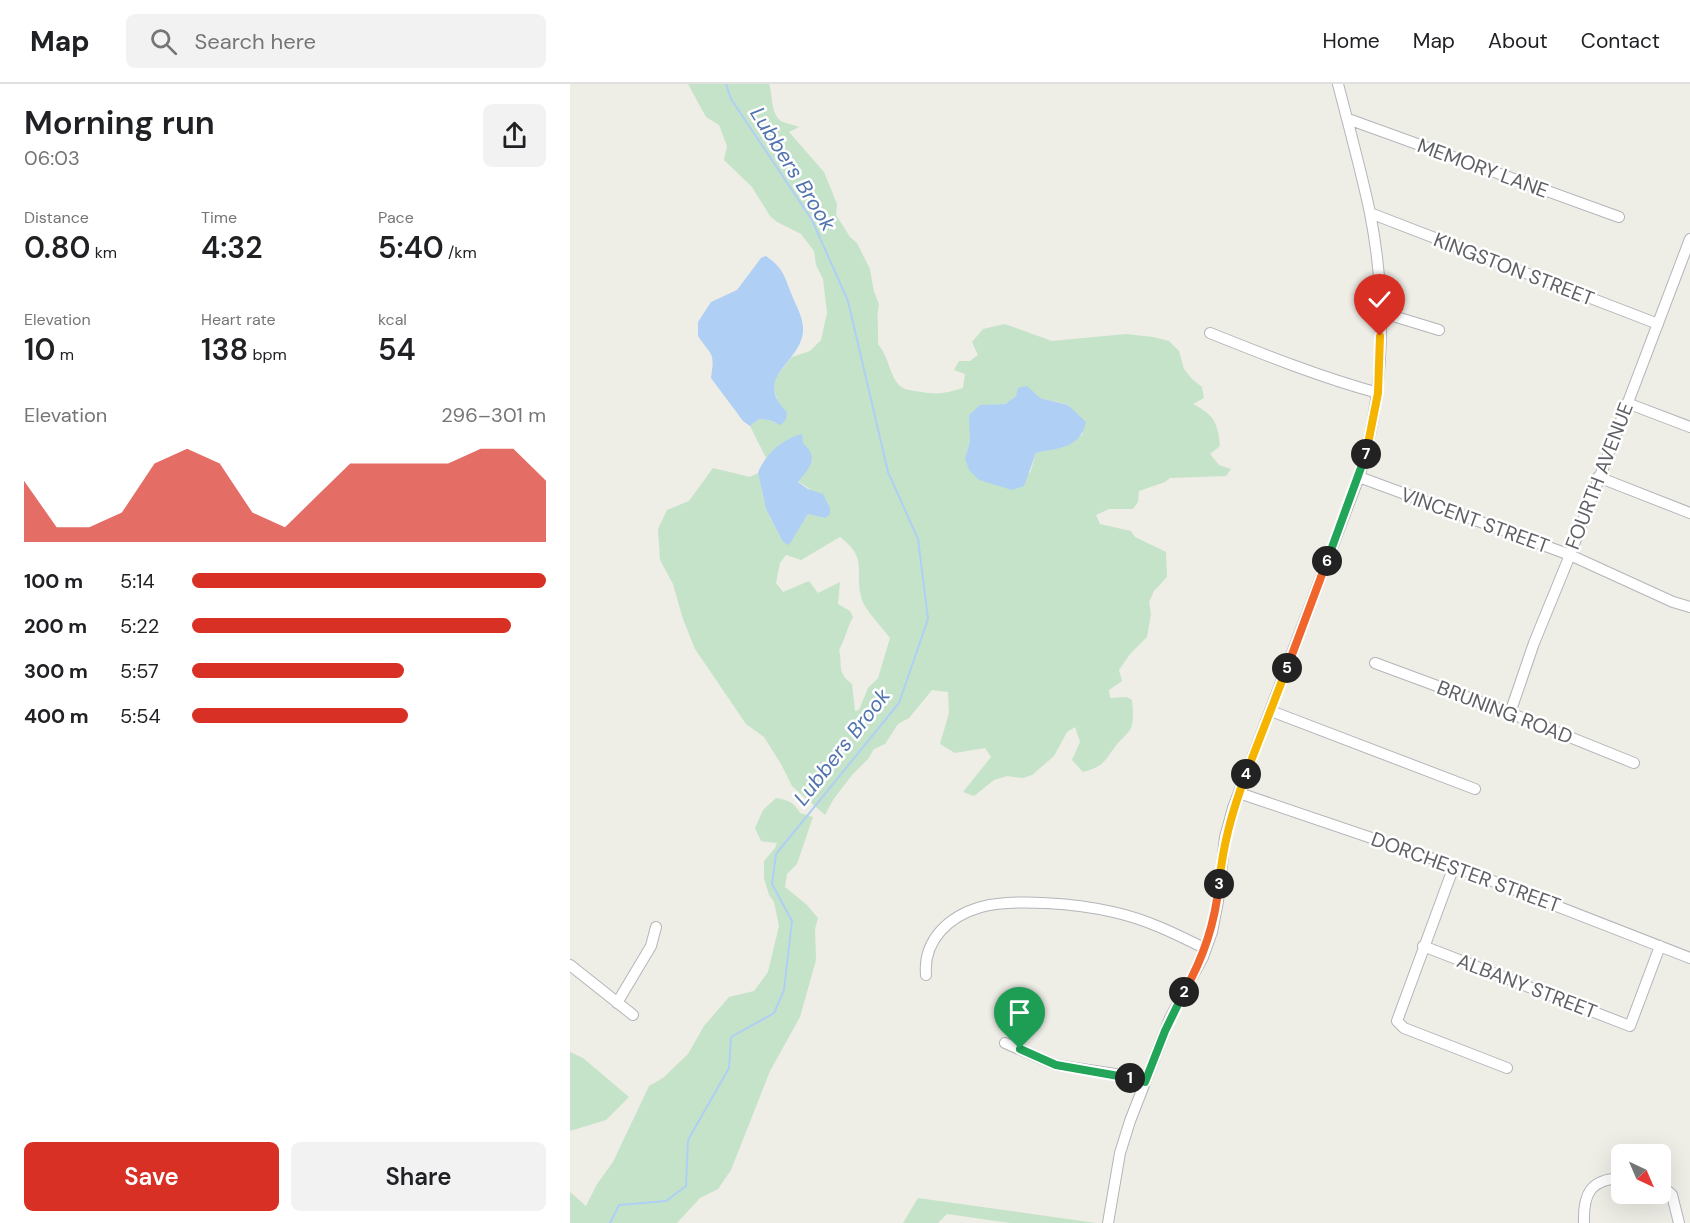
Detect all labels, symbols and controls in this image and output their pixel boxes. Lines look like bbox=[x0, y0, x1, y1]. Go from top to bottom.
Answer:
search box bbox=[126, 14, 546, 68]
text: Map bbox=[30, 23, 90, 60]
icon: search bbox=[147, 25, 180, 58]
text: Search here bbox=[195, 27, 316, 56]
text: Home bbox=[1322, 27, 1380, 55]
text: Map bbox=[1413, 27, 1455, 55]
text: About bbox=[1488, 27, 1548, 55]
text: Contact bbox=[1581, 27, 1660, 55]
text: Morning run bbox=[24, 101, 215, 144]
water label: Lubbers Brook bbox=[744, 102, 842, 237]
button: share bbox=[483, 104, 546, 167]
street label: MEMORY LANE bbox=[1414, 132, 1552, 204]
text: 06:03 bbox=[24, 145, 80, 171]
text: Distance bbox=[24, 207, 89, 228]
text: Time bbox=[201, 207, 237, 228]
text: Pace bbox=[378, 207, 414, 228]
street label: KINGSTON STREET bbox=[1430, 226, 1598, 312]
text: 0.80 bbox=[24, 228, 91, 267]
text: 4:32 bbox=[201, 228, 263, 267]
text: 5:40 bbox=[378, 228, 444, 267]
text: km bbox=[91, 242, 117, 263]
text: /km bbox=[444, 242, 477, 263]
pin bbox=[1354, 274, 1405, 336]
icon: check bbox=[1363, 283, 1396, 316]
text: Elevation bbox=[24, 309, 91, 330]
text: Heart rate bbox=[201, 309, 276, 330]
text: kcal bbox=[378, 309, 407, 330]
text: 10 bbox=[24, 330, 55, 369]
text: 138 bbox=[201, 330, 248, 369]
text: 54 bbox=[378, 330, 416, 369]
text: m bbox=[55, 344, 74, 365]
text: bpm bbox=[248, 344, 287, 365]
street label: FOURTH AVENUE bbox=[1559, 399, 1639, 553]
text: Elevation bbox=[24, 402, 107, 428]
text: 296–301 m bbox=[441, 402, 546, 428]
pin: 7 bbox=[1351, 439, 1381, 469]
text: 7 bbox=[1362, 443, 1370, 464]
street label: VINCENT STREET bbox=[1397, 481, 1553, 559]
pin: 6 bbox=[1312, 546, 1342, 576]
text: 6 bbox=[1322, 550, 1332, 571]
text: 100 m bbox=[24, 568, 83, 594]
text: 5:14 bbox=[120, 568, 155, 594]
text: 200 m bbox=[24, 613, 87, 639]
text: 5:22 bbox=[120, 613, 159, 639]
pin: 5 bbox=[1272, 653, 1302, 683]
text: 5 bbox=[1282, 657, 1292, 678]
text: 300 m bbox=[24, 658, 88, 684]
text: 5:57 bbox=[120, 658, 159, 684]
street label: BRUNING ROAD bbox=[1433, 674, 1577, 750]
water label: Lubbers Brook bbox=[787, 683, 897, 811]
text: 400 m bbox=[24, 703, 89, 729]
text: 5:54 bbox=[120, 703, 161, 729]
pin: 4 bbox=[1231, 759, 1261, 789]
text: 4 bbox=[1241, 763, 1251, 784]
street label: DORCHESTER STREET bbox=[1368, 826, 1564, 918]
pin: 3 bbox=[1204, 869, 1234, 899]
text: 3 bbox=[1214, 873, 1224, 894]
street label: ALBANY STREET bbox=[1453, 947, 1601, 1025]
pin: 2 bbox=[1169, 977, 1199, 1007]
text: 2 bbox=[1179, 981, 1189, 1002]
pin bbox=[994, 987, 1045, 1049]
icon: arrive bbox=[1003, 996, 1036, 1029]
pin: 1 bbox=[1115, 1063, 1145, 1093]
text: 1 bbox=[1127, 1067, 1133, 1088]
button: Save bbox=[24, 1142, 279, 1211]
button: Share bbox=[291, 1142, 546, 1211]
north arrow bbox=[1611, 1144, 1671, 1204]
map controls bbox=[1611, 1144, 1671, 1204]

